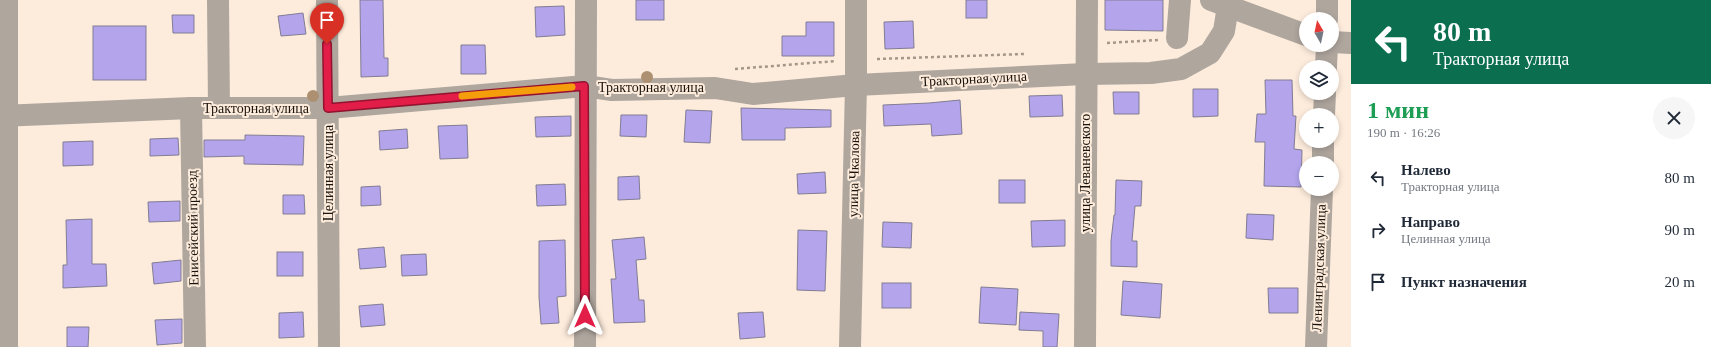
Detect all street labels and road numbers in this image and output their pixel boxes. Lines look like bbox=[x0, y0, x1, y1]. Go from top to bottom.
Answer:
street label: Тракторная улица bbox=[921, 69, 1028, 89]
street label: Тракторная улица bbox=[598, 80, 705, 95]
street label: Тракторная улица bbox=[203, 101, 310, 116]
street label: улица Леваневского bbox=[1078, 114, 1093, 232]
street label: Целинная улица bbox=[321, 124, 336, 221]
street label: улица Чкалова bbox=[846, 130, 862, 217]
street label: Енисейский проезд bbox=[184, 170, 202, 286]
street label: Ленинградская улица bbox=[1309, 203, 1329, 332]

